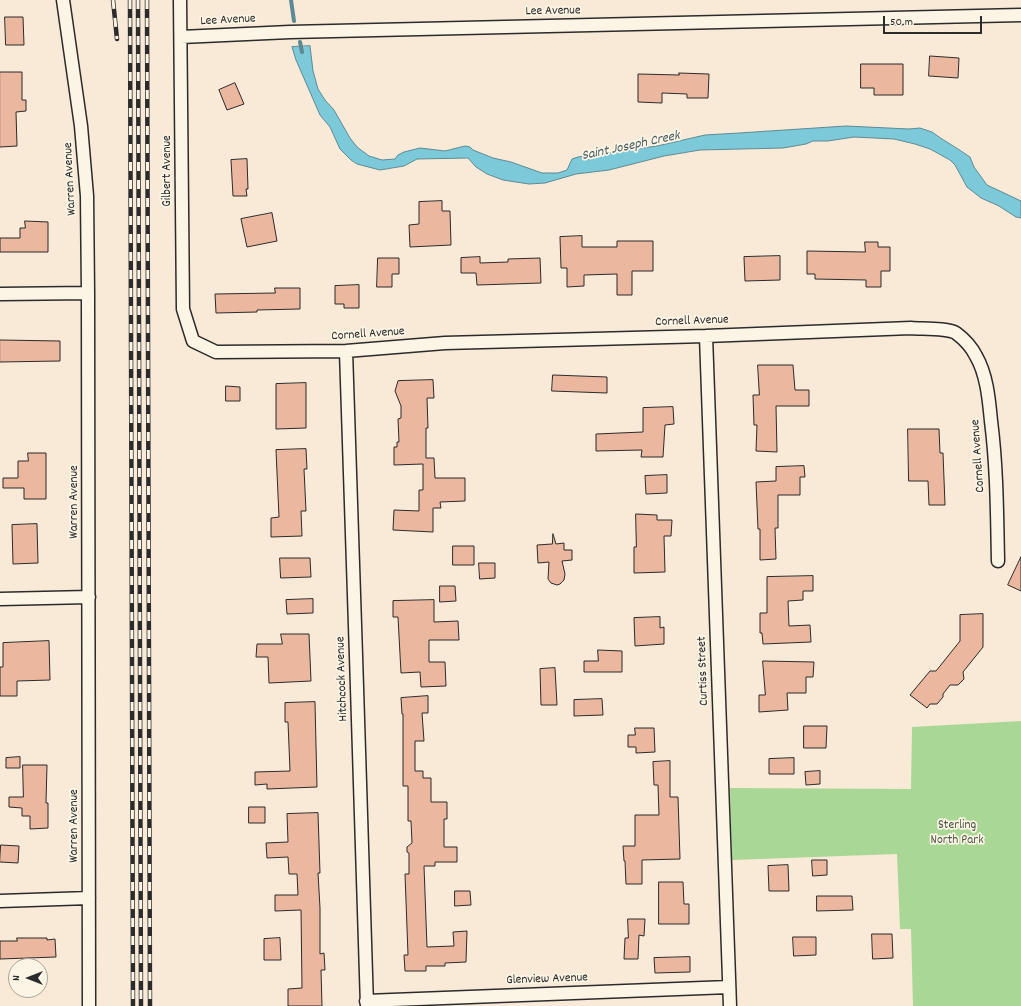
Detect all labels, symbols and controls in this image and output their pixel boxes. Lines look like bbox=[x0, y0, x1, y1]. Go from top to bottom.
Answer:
street label: Lee Avenue bbox=[525, 4, 581, 20]
scale bar bbox=[885, 8, 984, 34]
street label: Lee Avenue bbox=[200, 12, 256, 30]
text: 50 m bbox=[890, 14, 913, 31]
water label: Saint Joseph Creek bbox=[580, 128, 682, 166]
street label: Gilbert Avenue bbox=[160, 135, 176, 207]
street label: Warren Avenue bbox=[61, 142, 81, 216]
street label: Cornell Avenue bbox=[655, 313, 729, 331]
street label: Cornell Avenue bbox=[331, 325, 405, 345]
street label: Cornell Avenue bbox=[969, 419, 989, 493]
street label: Warren Avenue bbox=[67, 465, 83, 539]
street label: Hitchcock Avenue bbox=[334, 636, 352, 722]
street label: Curtiss Street bbox=[695, 636, 713, 706]
street label: Warren Avenue bbox=[67, 789, 83, 863]
park label: Sterling North Park bbox=[931, 818, 983, 849]
north arrow bbox=[8, 958, 48, 998]
street label: Glenview Avenue bbox=[506, 971, 588, 989]
text: N bbox=[9, 975, 25, 981]

